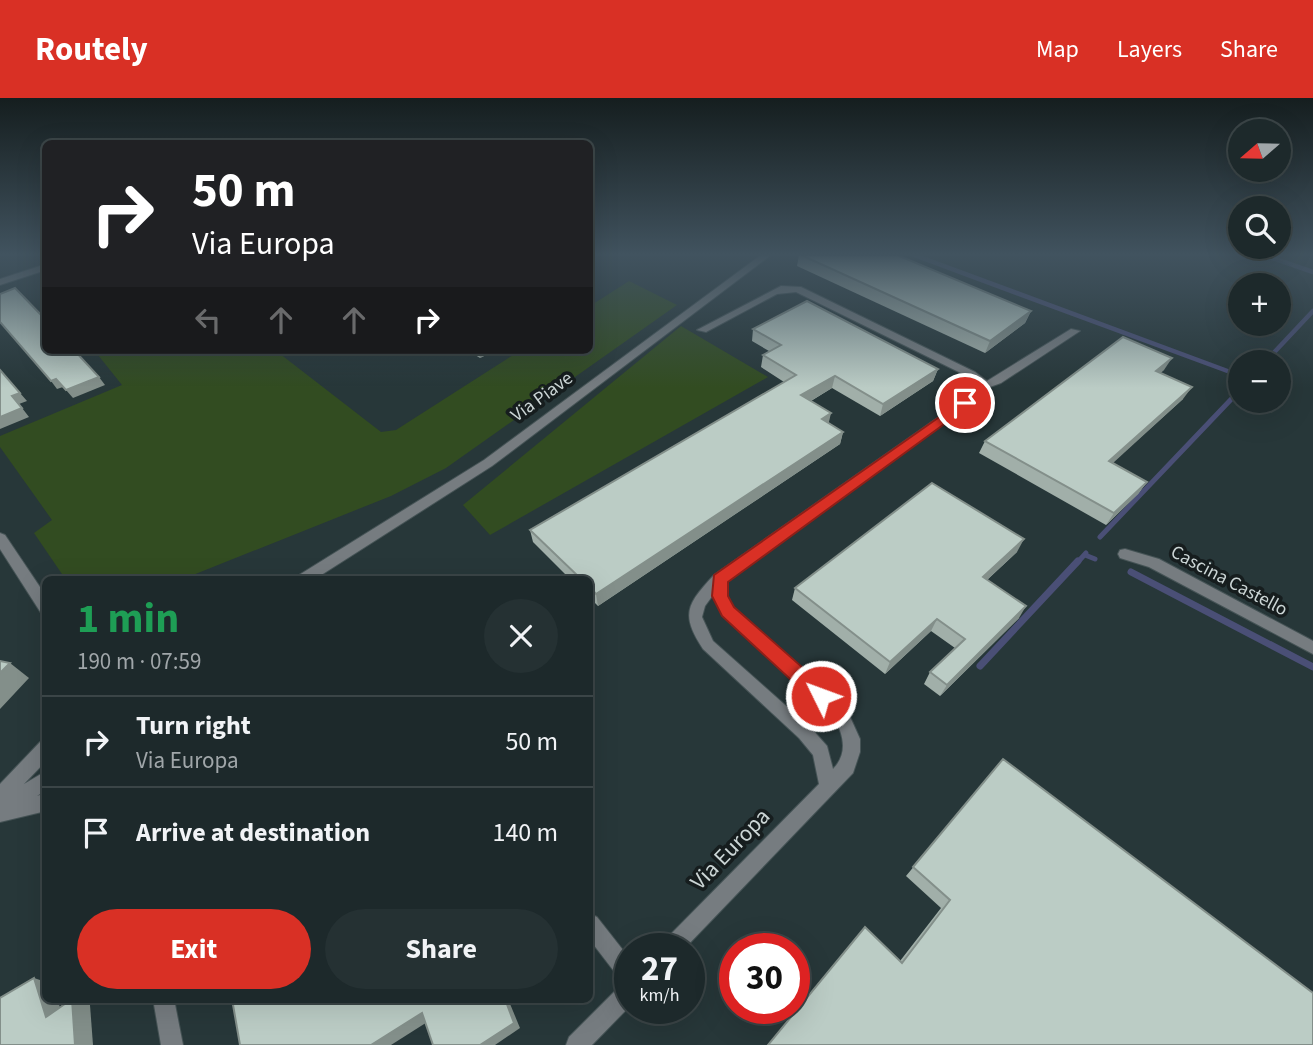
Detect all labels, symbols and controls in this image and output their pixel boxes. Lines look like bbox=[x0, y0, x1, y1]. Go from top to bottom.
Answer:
text: Routely bbox=[35, 26, 148, 73]
text: Map bbox=[1036, 32, 1079, 67]
text: Layers bbox=[1117, 32, 1182, 67]
text: Share bbox=[1220, 32, 1278, 67]
north arrow bbox=[1228, 119, 1292, 182]
map controls bbox=[1228, 119, 1291, 413]
text: 50 m bbox=[192, 156, 296, 226]
icon: right bbox=[77, 168, 168, 259]
button: search bbox=[1228, 196, 1291, 259]
text: Via Europa bbox=[192, 221, 335, 267]
button: + bbox=[1228, 273, 1291, 336]
icon: left bbox=[189, 301, 227, 339]
icon: ahead bbox=[262, 301, 300, 339]
icon: ahead bbox=[335, 301, 373, 339]
icon: right bbox=[408, 301, 446, 339]
button: − bbox=[1228, 350, 1291, 413]
street label: Via Piave bbox=[505, 365, 579, 429]
pin bbox=[935, 373, 995, 433]
icon: arrive bbox=[946, 384, 984, 422]
street label: Cascina Castello bbox=[1166, 539, 1292, 623]
text: 1 min bbox=[77, 589, 179, 649]
button: close bbox=[484, 599, 558, 673]
text: 190 m · 07:59 bbox=[77, 645, 201, 678]
position arrow bbox=[784, 659, 858, 733]
text: Turn right bbox=[136, 707, 251, 744]
icon: right bbox=[77, 723, 115, 761]
text: 50 m bbox=[505, 723, 558, 760]
text: Via Europa bbox=[136, 744, 239, 777]
street label: Via Europa bbox=[682, 801, 778, 897]
icon: arrive bbox=[77, 814, 115, 852]
text: Arrive at destination bbox=[136, 814, 370, 851]
text: 140 m bbox=[492, 814, 558, 851]
button: Exit bbox=[77, 909, 311, 989]
button: Share bbox=[325, 909, 558, 989]
speed limit sign: 30 bbox=[719, 933, 810, 1024]
text: 27 bbox=[641, 944, 678, 994]
text: km/h bbox=[640, 983, 679, 1008]

